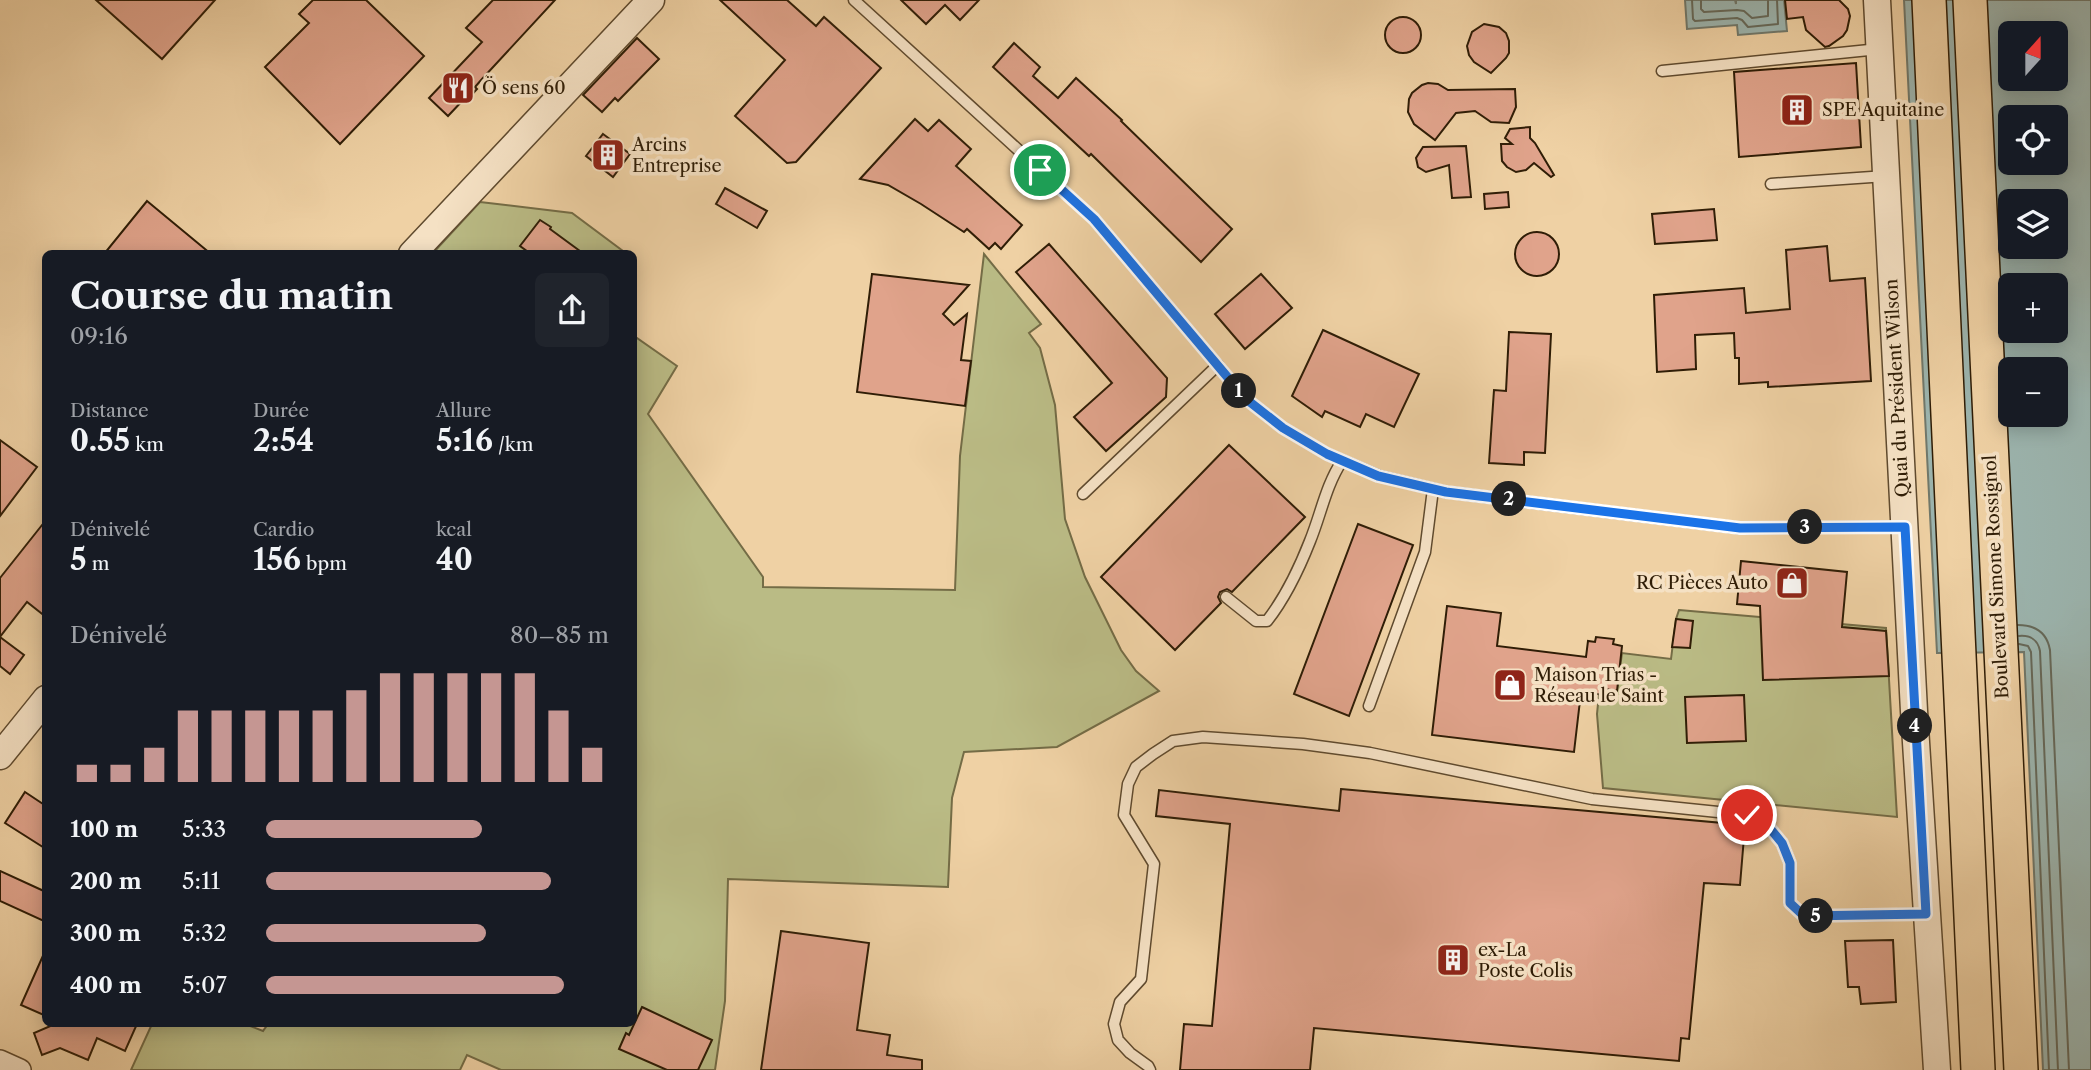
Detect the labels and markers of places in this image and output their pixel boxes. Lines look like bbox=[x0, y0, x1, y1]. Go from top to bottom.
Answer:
restaurant icon: Ö sens 60 bbox=[439, 69, 477, 107]
place label: Ö sens 60 bbox=[482, 76, 566, 99]
building icon: SPE Aquitaine bbox=[1778, 91, 1816, 129]
place label: SPE Aquitaine bbox=[1822, 99, 1944, 121]
place label: Arcins Entreprise bbox=[631, 134, 722, 177]
building icon: Arcins Entreprise bbox=[589, 136, 627, 174]
pin bbox=[1010, 140, 1070, 200]
pin: 1 bbox=[1222, 374, 1256, 408]
pin: 2 bbox=[1492, 482, 1526, 516]
pin: 3 bbox=[1787, 510, 1822, 544]
shop icon: RC Pièces Auto bbox=[1773, 564, 1811, 602]
place label: RC Pièces Auto bbox=[1636, 572, 1768, 594]
place label: Maison Trias - Réseau le Saint bbox=[1534, 664, 1665, 707]
shop icon: Maison Trias - Réseau le Saint bbox=[1491, 666, 1529, 704]
pin: 4 bbox=[1898, 708, 1932, 744]
pin bbox=[1717, 785, 1777, 845]
pin: 5 bbox=[1798, 898, 1834, 934]
place label: ex-La Poste Colis bbox=[1478, 939, 1573, 982]
building icon: ex-La Poste Colis bbox=[1434, 941, 1472, 979]

